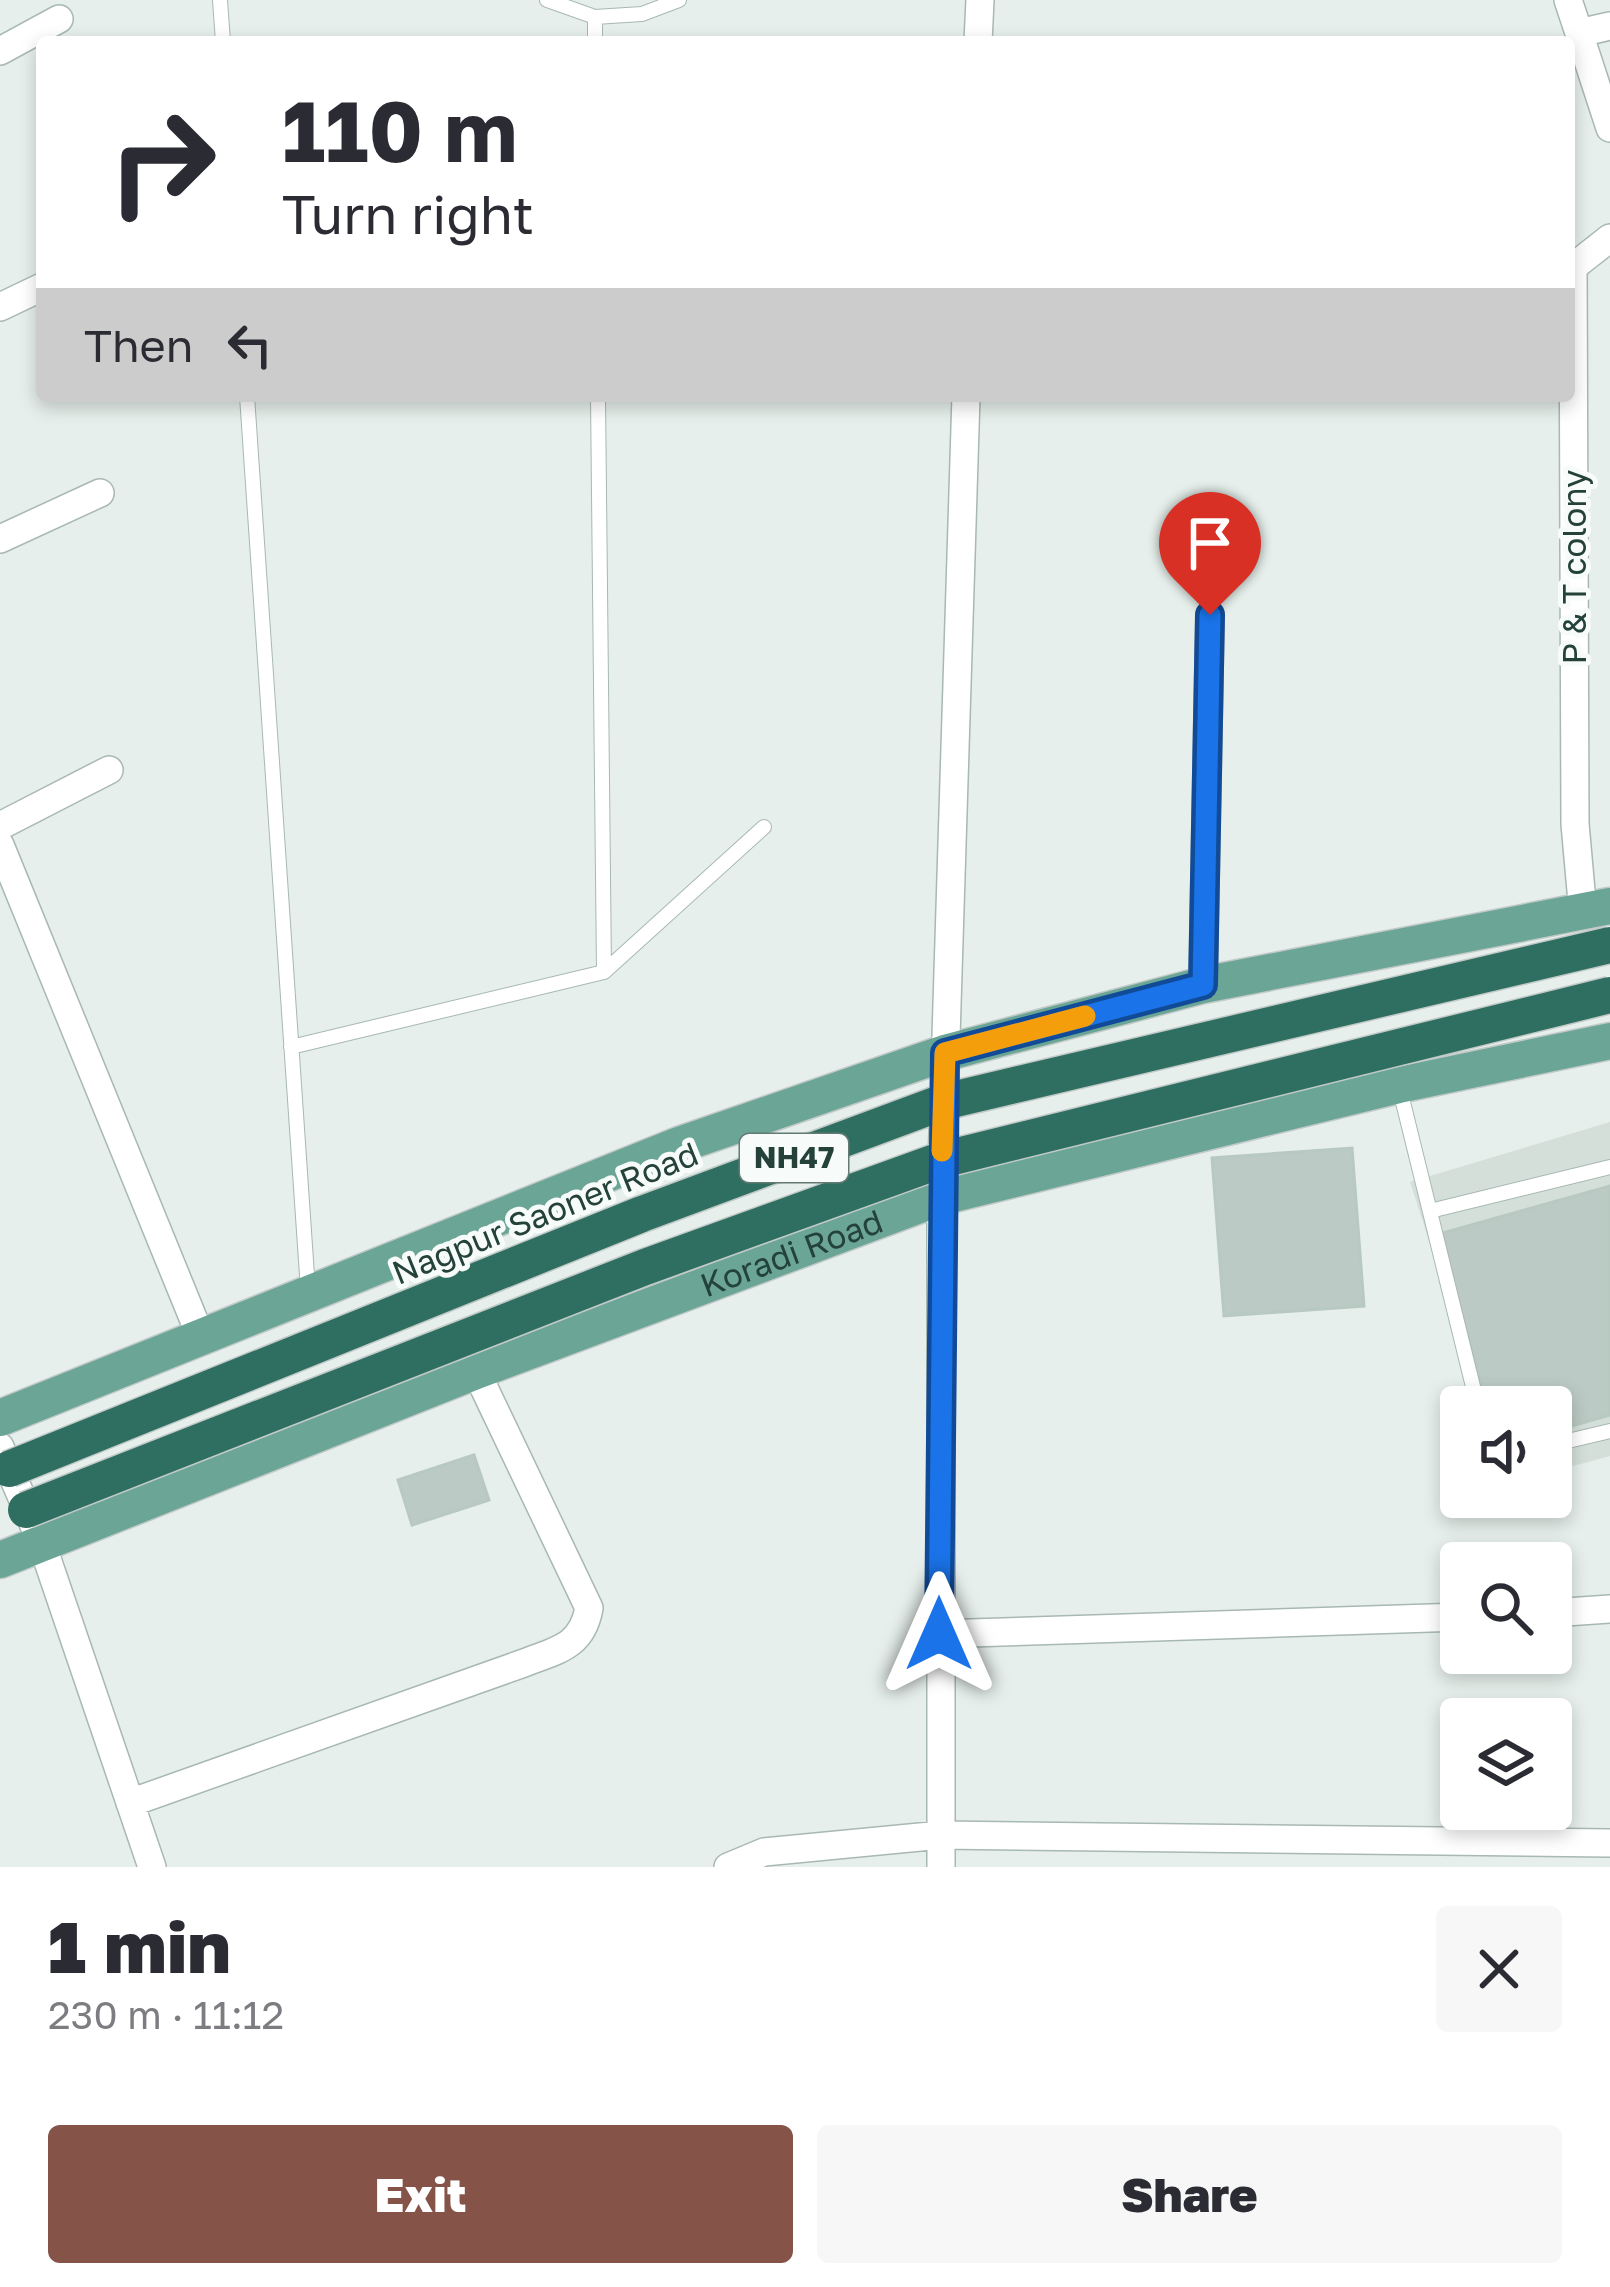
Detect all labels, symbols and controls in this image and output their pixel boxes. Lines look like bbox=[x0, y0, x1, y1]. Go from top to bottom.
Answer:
text: 110 m bbox=[282, 80, 518, 180]
icon: right bbox=[84, 84, 240, 240]
text: Turn right bbox=[282, 181, 534, 246]
icon: left bbox=[217, 312, 283, 378]
text: Then bbox=[84, 318, 193, 372]
street label: P & T colony bbox=[1554, 470, 1593, 664]
pin bbox=[1159, 492, 1261, 615]
icon: arrive bbox=[1177, 510, 1243, 576]
street label: Nagpur Saoner Road bbox=[386, 1133, 703, 1292]
road number: NH47 bbox=[740, 1134, 848, 1182]
street label: Koradi Road bbox=[695, 1201, 888, 1304]
map controls bbox=[1440, 1386, 1572, 1830]
button: sound bbox=[1440, 1386, 1572, 1518]
button: search bbox=[1440, 1542, 1572, 1674]
position arrow bbox=[876, 1571, 1002, 1697]
button: layers bbox=[1440, 1698, 1572, 1830]
text: 1 min bbox=[48, 1902, 231, 1989]
button: close bbox=[1436, 1906, 1562, 2032]
text: 230 m · 11:12 bbox=[48, 1991, 284, 2038]
button: Exit bbox=[48, 2125, 793, 2263]
button: Share bbox=[817, 2125, 1562, 2263]

